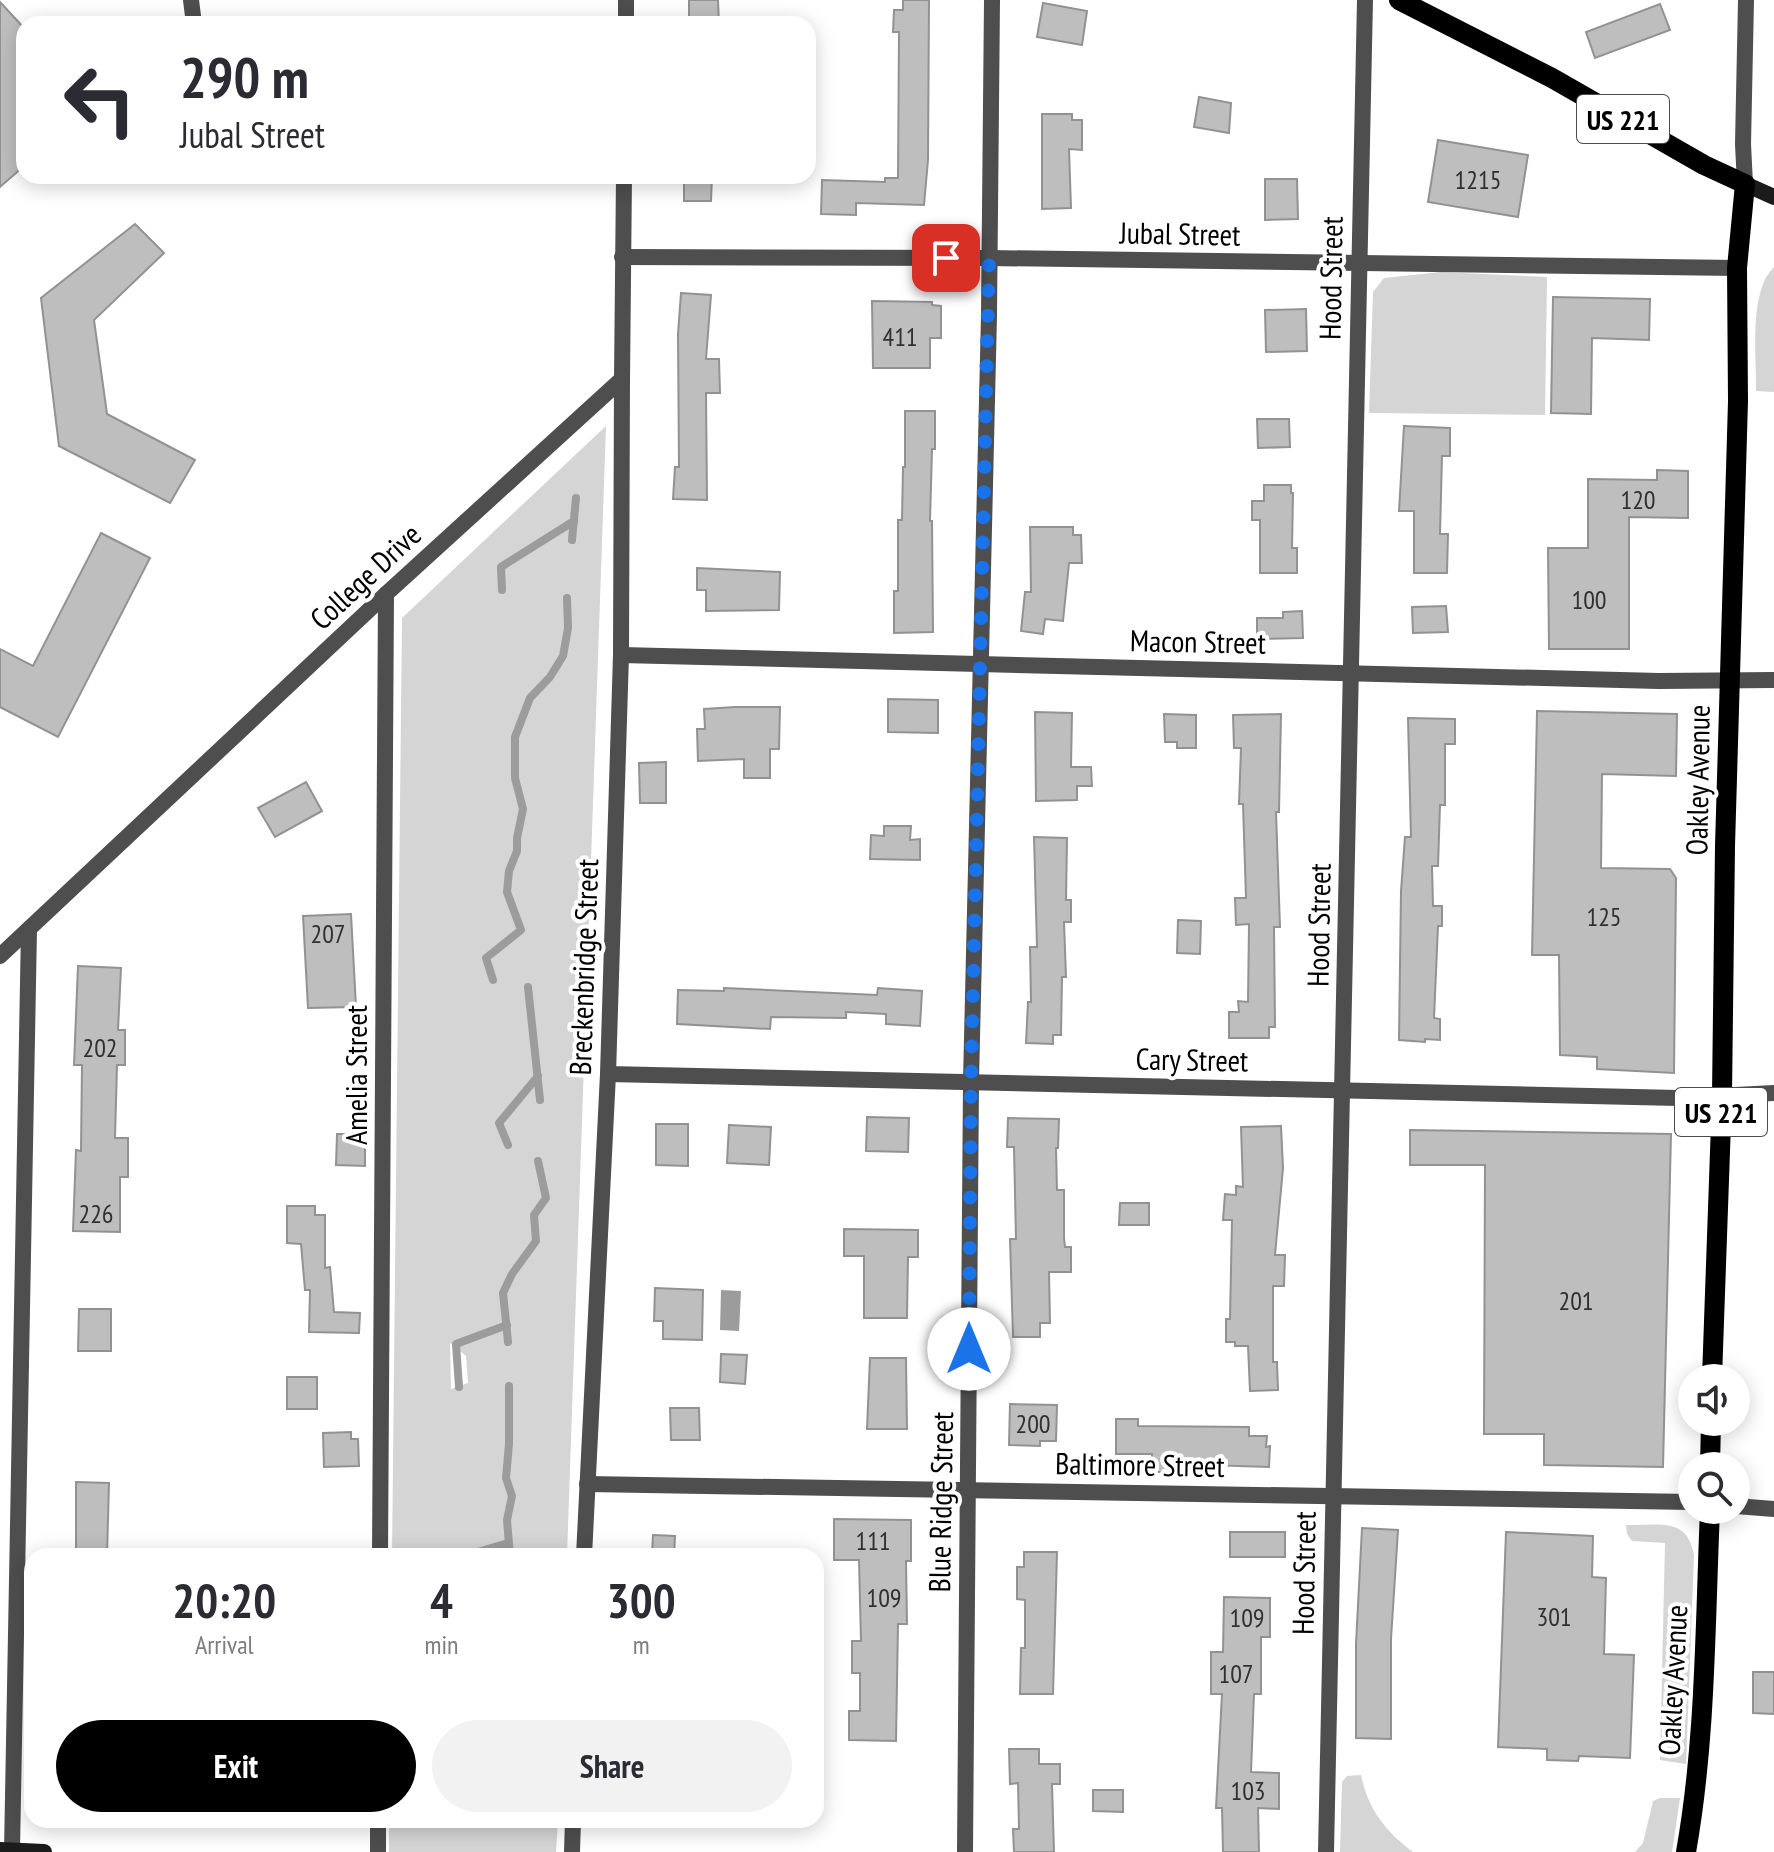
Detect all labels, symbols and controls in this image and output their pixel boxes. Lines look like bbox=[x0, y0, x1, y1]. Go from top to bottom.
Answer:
text: 290 m bbox=[180, 41, 309, 113]
icon: left bbox=[48, 48, 152, 152]
road number: US 221 bbox=[1577, 95, 1669, 143]
text: Jubal Street bbox=[180, 111, 325, 158]
house number: 1215 bbox=[1455, 163, 1501, 196]
street label: Jubal Street bbox=[1118, 212, 1241, 254]
street label: Hood Street bbox=[1309, 215, 1351, 340]
pin bbox=[912, 224, 980, 292]
icon: arrive bbox=[924, 236, 968, 280]
house number: 411 bbox=[882, 320, 918, 353]
house number: 120 bbox=[1620, 483, 1656, 516]
street label: College Drive bbox=[301, 515, 429, 637]
house number: 100 bbox=[1571, 583, 1607, 616]
street label: Macon Street bbox=[1130, 620, 1267, 662]
street label: Oakley Avenue bbox=[1676, 704, 1718, 856]
street label: Breckenbridge Street bbox=[560, 857, 606, 1076]
street label: Hood Street bbox=[1297, 862, 1339, 987]
house number: 125 bbox=[1586, 900, 1622, 933]
house number: 207 bbox=[310, 917, 346, 950]
street label: Amelia Street bbox=[336, 1004, 375, 1145]
house number: 202 bbox=[82, 1031, 118, 1064]
street label: Cary Street bbox=[1135, 1039, 1249, 1079]
road number: US 221 bbox=[1675, 1088, 1767, 1136]
house number: 226 bbox=[78, 1197, 114, 1230]
house number: 201 bbox=[1558, 1284, 1594, 1317]
position arrow bbox=[927, 1307, 1011, 1391]
map controls bbox=[1678, 1364, 1750, 1524]
button: sound bbox=[1678, 1364, 1750, 1436]
house number: 200 bbox=[1015, 1407, 1051, 1440]
street label: Blue Ridge Street bbox=[919, 1411, 961, 1593]
street label: Baltimore Street bbox=[1055, 1443, 1226, 1485]
button: search bbox=[1678, 1452, 1750, 1524]
street label: Hood Street bbox=[1282, 1510, 1324, 1635]
house number: 111 bbox=[855, 1524, 891, 1557]
text: 20:20 bbox=[172, 1569, 276, 1631]
text: 4 bbox=[430, 1569, 453, 1631]
text: 300 bbox=[607, 1569, 676, 1631]
house number: 109 bbox=[866, 1581, 902, 1614]
house number: 301 bbox=[1536, 1600, 1572, 1633]
house number: 109 bbox=[1229, 1601, 1265, 1634]
street label: Oakley Avenue bbox=[1649, 1604, 1695, 1756]
text: Arrival bbox=[195, 1628, 254, 1661]
text: min bbox=[424, 1628, 458, 1661]
text: m bbox=[633, 1628, 650, 1661]
house number: 107 bbox=[1218, 1657, 1254, 1690]
button: Exit bbox=[56, 1720, 416, 1812]
button: Share bbox=[432, 1720, 792, 1812]
house number: 103 bbox=[1230, 1774, 1266, 1807]

